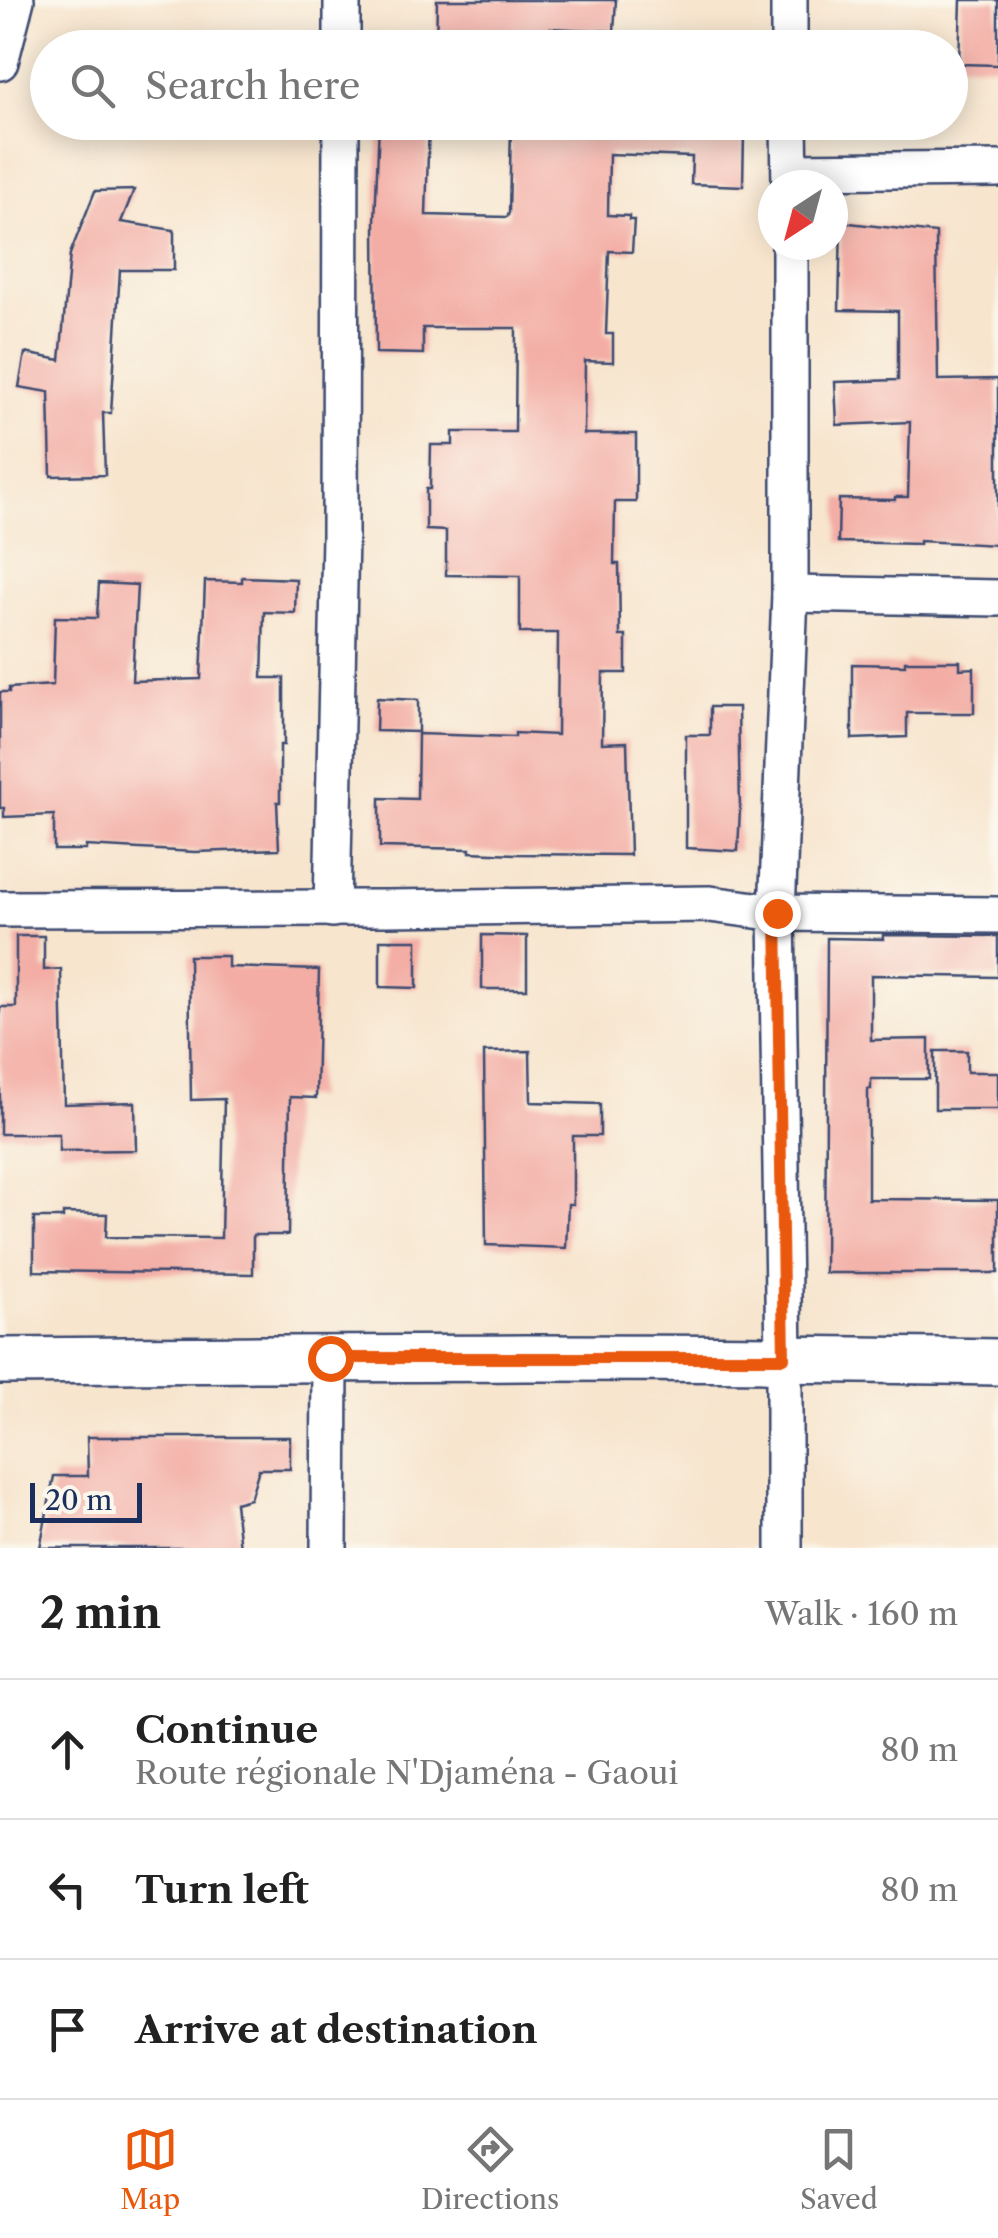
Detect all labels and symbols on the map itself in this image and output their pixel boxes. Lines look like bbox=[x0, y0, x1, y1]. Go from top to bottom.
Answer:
north arrow bbox=[758, 170, 848, 260]
route end bbox=[755, 891, 801, 937]
route start bbox=[308, 1336, 354, 1382]
scale bar bbox=[30, 1478, 142, 1522]

